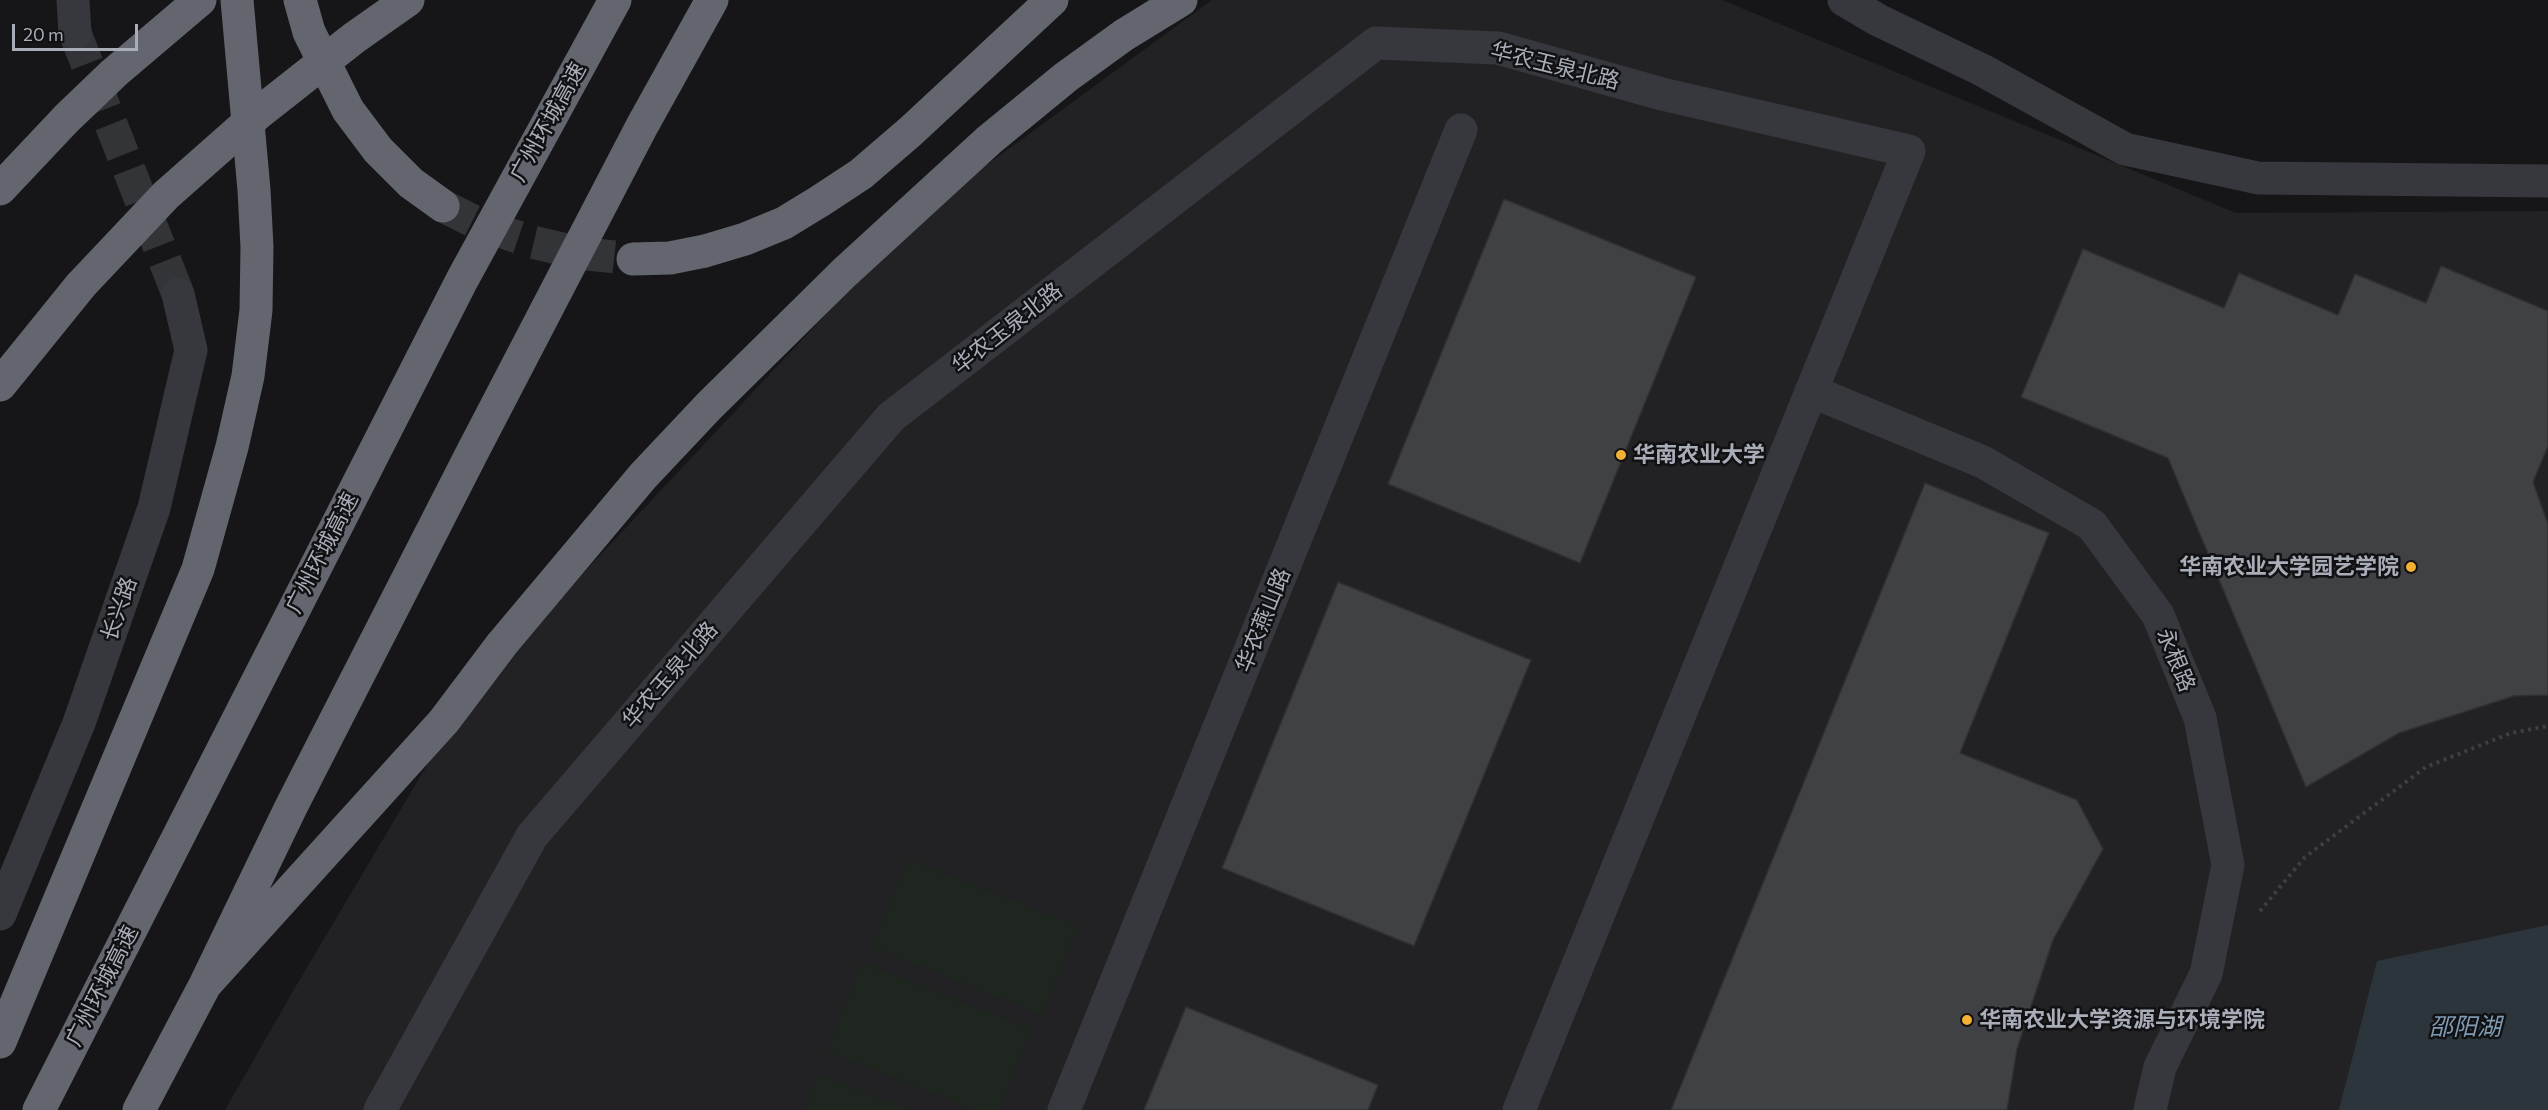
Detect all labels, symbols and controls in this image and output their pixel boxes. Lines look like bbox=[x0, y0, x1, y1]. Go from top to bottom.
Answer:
scale bar bbox=[15, 12, 141, 50]
text: 20 m bbox=[23, 23, 64, 45]
street label: 华农玉泉北路 bbox=[1488, 37, 1622, 95]
street label: 广州环城高速 bbox=[504, 58, 592, 186]
street label: 华农玉泉北路 bbox=[947, 277, 1067, 379]
place label: 华南农业大学 bbox=[1633, 442, 1765, 468]
marker: 华南农业大学 bbox=[1614, 448, 1628, 462]
street label: 广州环城高速 bbox=[280, 488, 364, 618]
place label: 华南农业大学园艺学院 bbox=[2179, 554, 2399, 580]
marker: 华南农业大学园艺学院 bbox=[2404, 560, 2418, 574]
street label: 华农燕山路 bbox=[1230, 564, 1296, 676]
street label: 长兴路 bbox=[96, 574, 142, 644]
street label: 华农玉泉北路 bbox=[617, 617, 723, 733]
street label: 永根路 bbox=[2151, 624, 2201, 696]
street label: 广州环城高速 bbox=[60, 921, 144, 1051]
place label: 华南农业大学资源与环境学院 bbox=[1979, 1007, 2265, 1033]
marker: 华南农业大学资源与环境学院 bbox=[1960, 1013, 1974, 1027]
water label: 邵阳湖 bbox=[2429, 1013, 2501, 1041]

